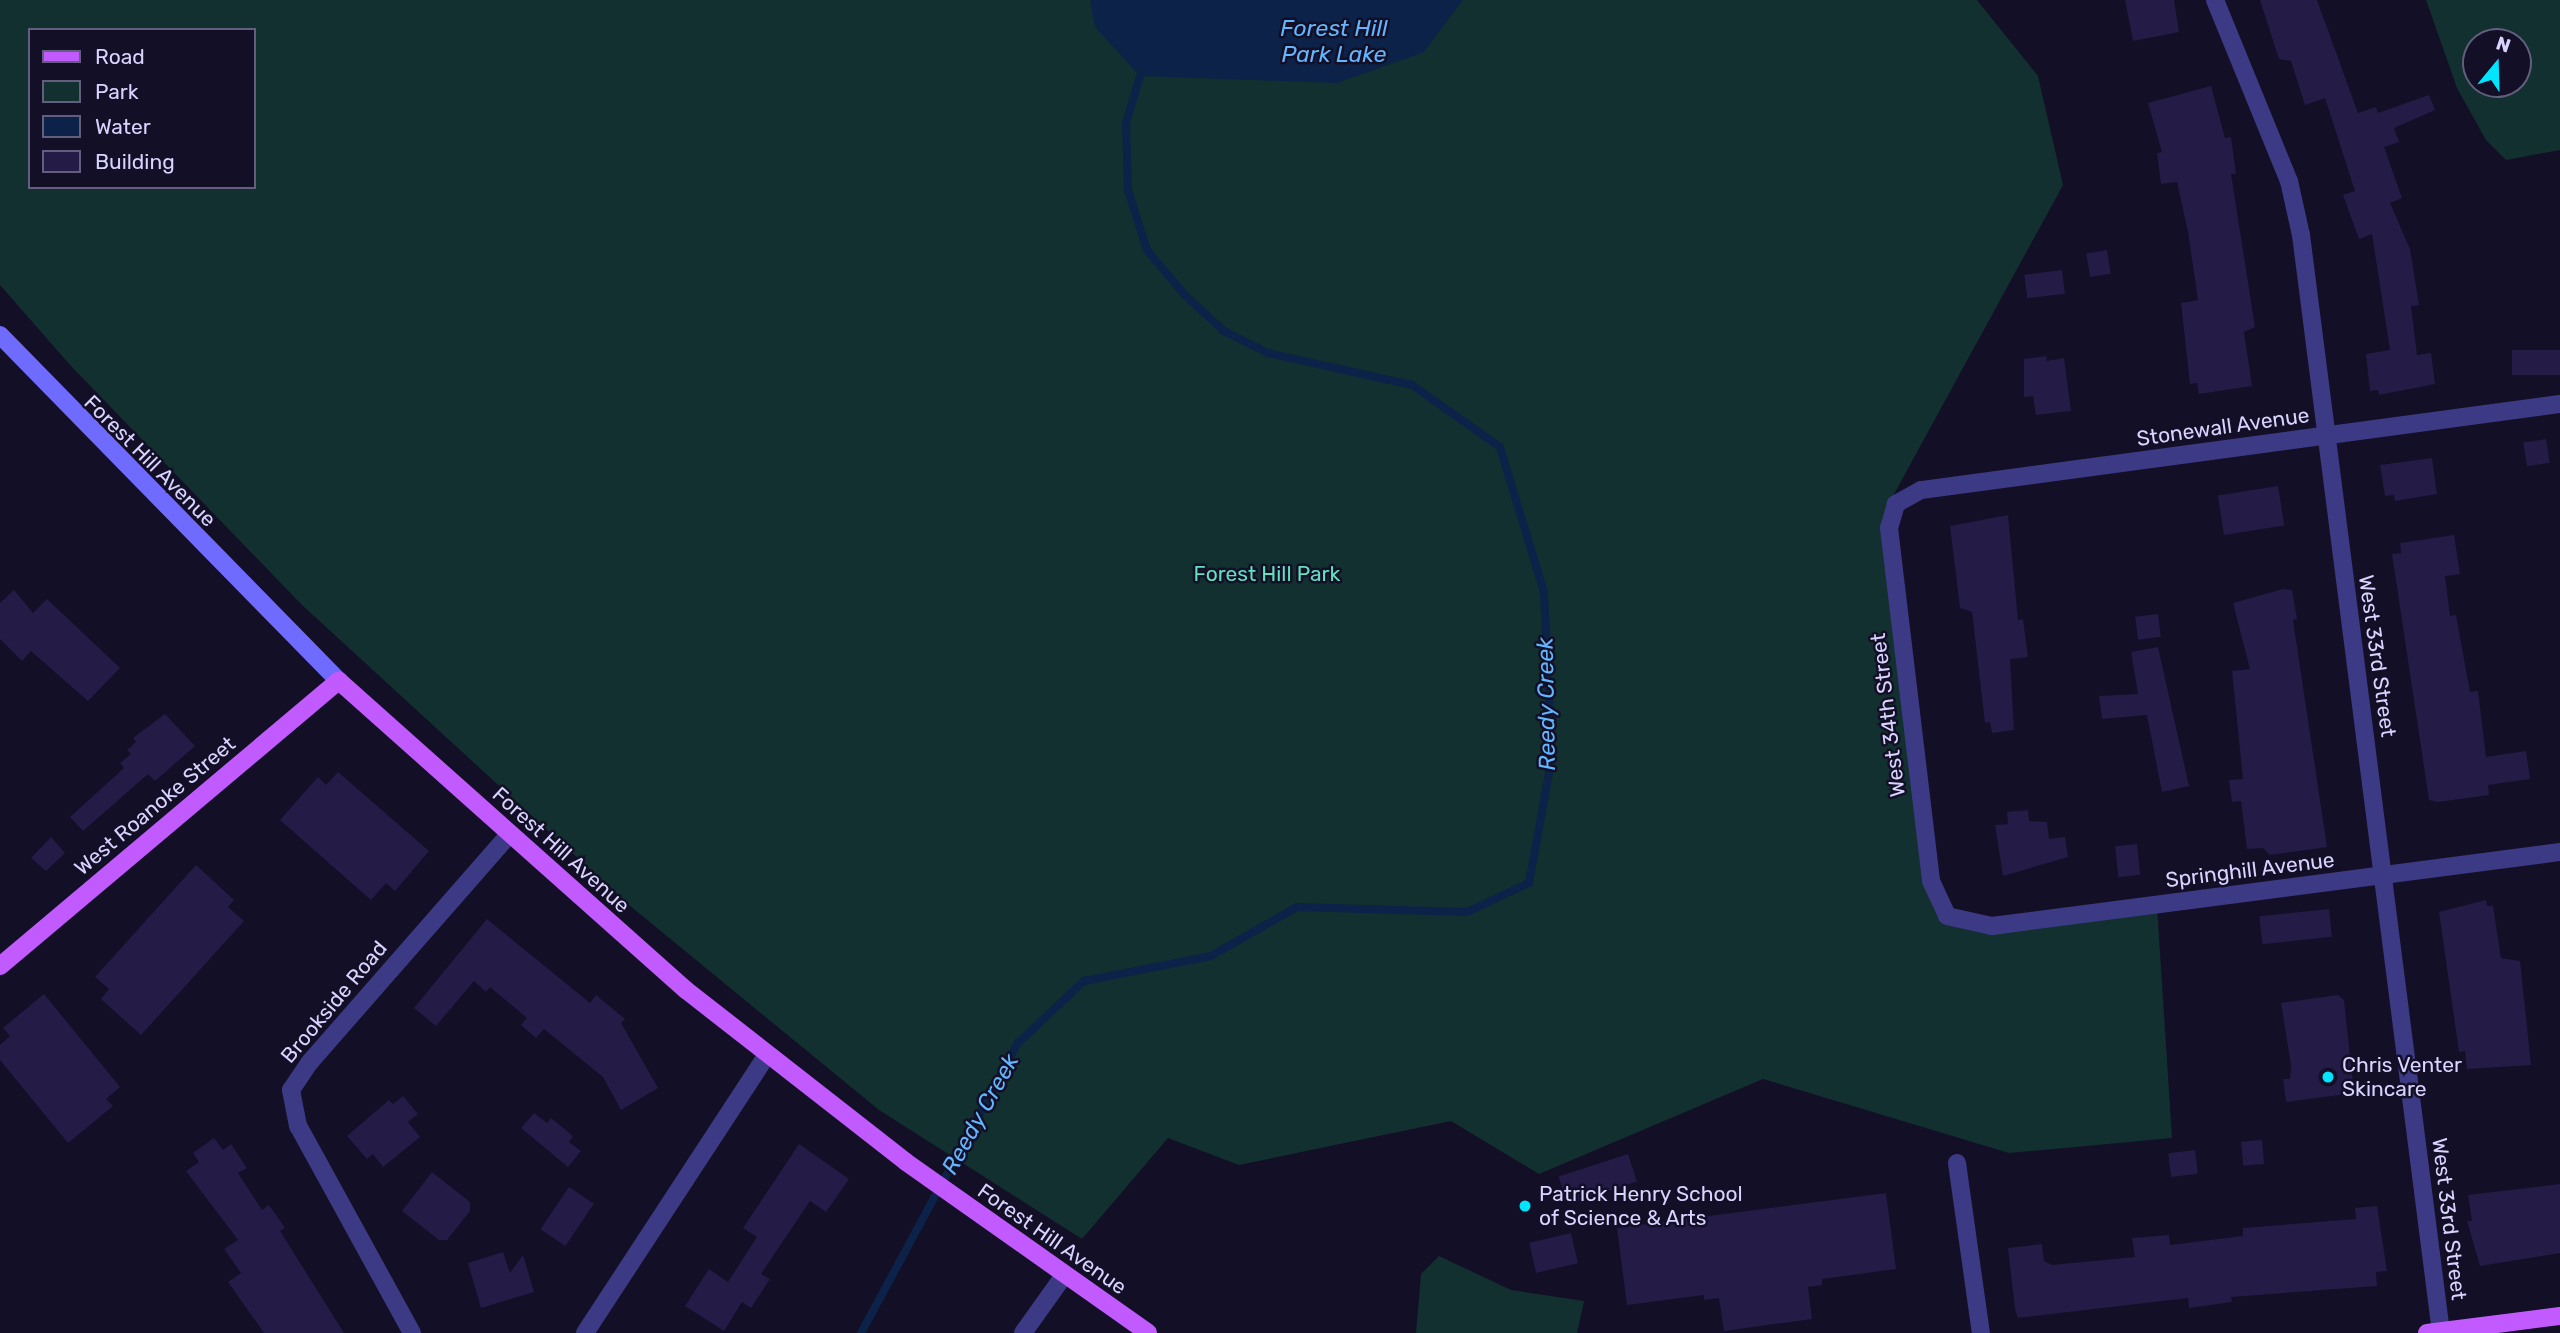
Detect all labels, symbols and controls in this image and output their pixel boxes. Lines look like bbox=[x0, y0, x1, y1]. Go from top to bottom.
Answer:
water label: Forest Hill Park Lake bbox=[1280, 14, 1388, 68]
legend bbox=[28, 28, 256, 189]
north arrow bbox=[2462, 28, 2532, 98]
text: N bbox=[2493, 31, 2514, 58]
text: Road bbox=[95, 44, 145, 69]
text: Park bbox=[95, 79, 139, 104]
text: Water bbox=[95, 114, 151, 139]
text: Building bbox=[95, 149, 175, 174]
street label: Forest Hill Avenue bbox=[79, 390, 221, 532]
street label: Stonewall Avenue bbox=[2135, 402, 2311, 452]
park label: Forest Hill Park bbox=[1194, 561, 1340, 587]
street label: West 33rd Street bbox=[2353, 573, 2401, 739]
street label: West 34th Street bbox=[1865, 632, 1911, 798]
water label: Reedy Creek bbox=[1531, 637, 1561, 771]
street label: West Roanoke Street bbox=[69, 731, 241, 881]
street label: Forest Hill Avenue bbox=[487, 782, 635, 918]
street label: Springhill Avenue bbox=[2164, 847, 2336, 893]
street label: Brookside Road bbox=[276, 936, 392, 1068]
water label: Reedy Creek bbox=[935, 1049, 1025, 1179]
place label: Chris Venter Skincare bbox=[2342, 1052, 2463, 1102]
marker: Chris Venter Skincare bbox=[2320, 1069, 2336, 1085]
street label: West 33rd Street bbox=[2427, 1136, 2471, 1302]
street label: Forest Hill Avenue bbox=[972, 1178, 1132, 1300]
place label: Patrick Henry School of Science & Arts bbox=[1539, 1181, 1743, 1231]
marker: Patrick Henry School of Science & Arts bbox=[1517, 1198, 1533, 1214]

